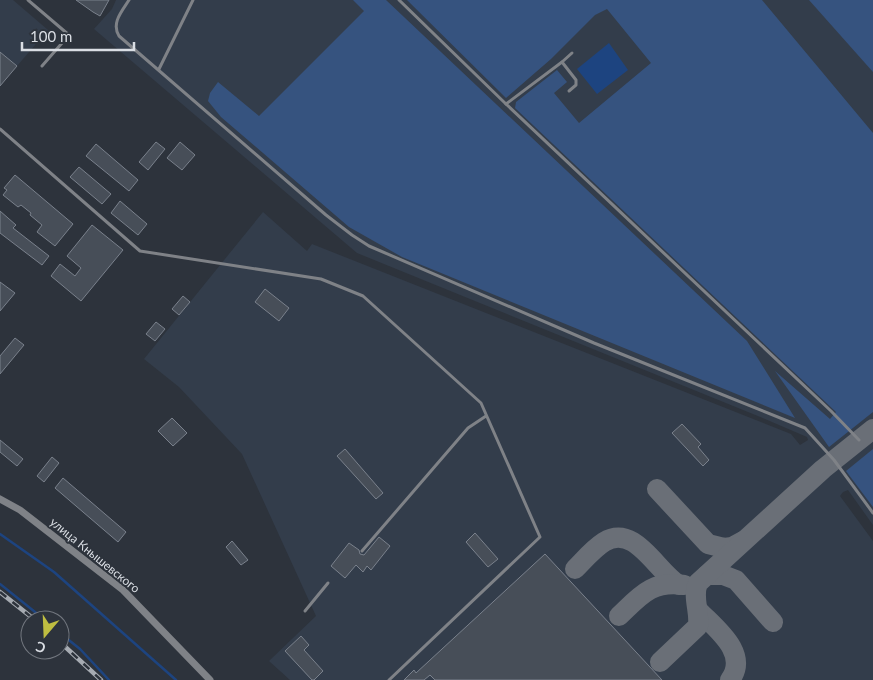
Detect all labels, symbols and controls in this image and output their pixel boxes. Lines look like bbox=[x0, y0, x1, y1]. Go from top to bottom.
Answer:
scale bar bbox=[22, 20, 135, 52]
text: 100 m bbox=[30, 27, 72, 45]
street label: улица Кнышевского bbox=[47, 514, 143, 596]
north arrow bbox=[20, 610, 70, 660]
text: С bbox=[33, 638, 48, 657]

